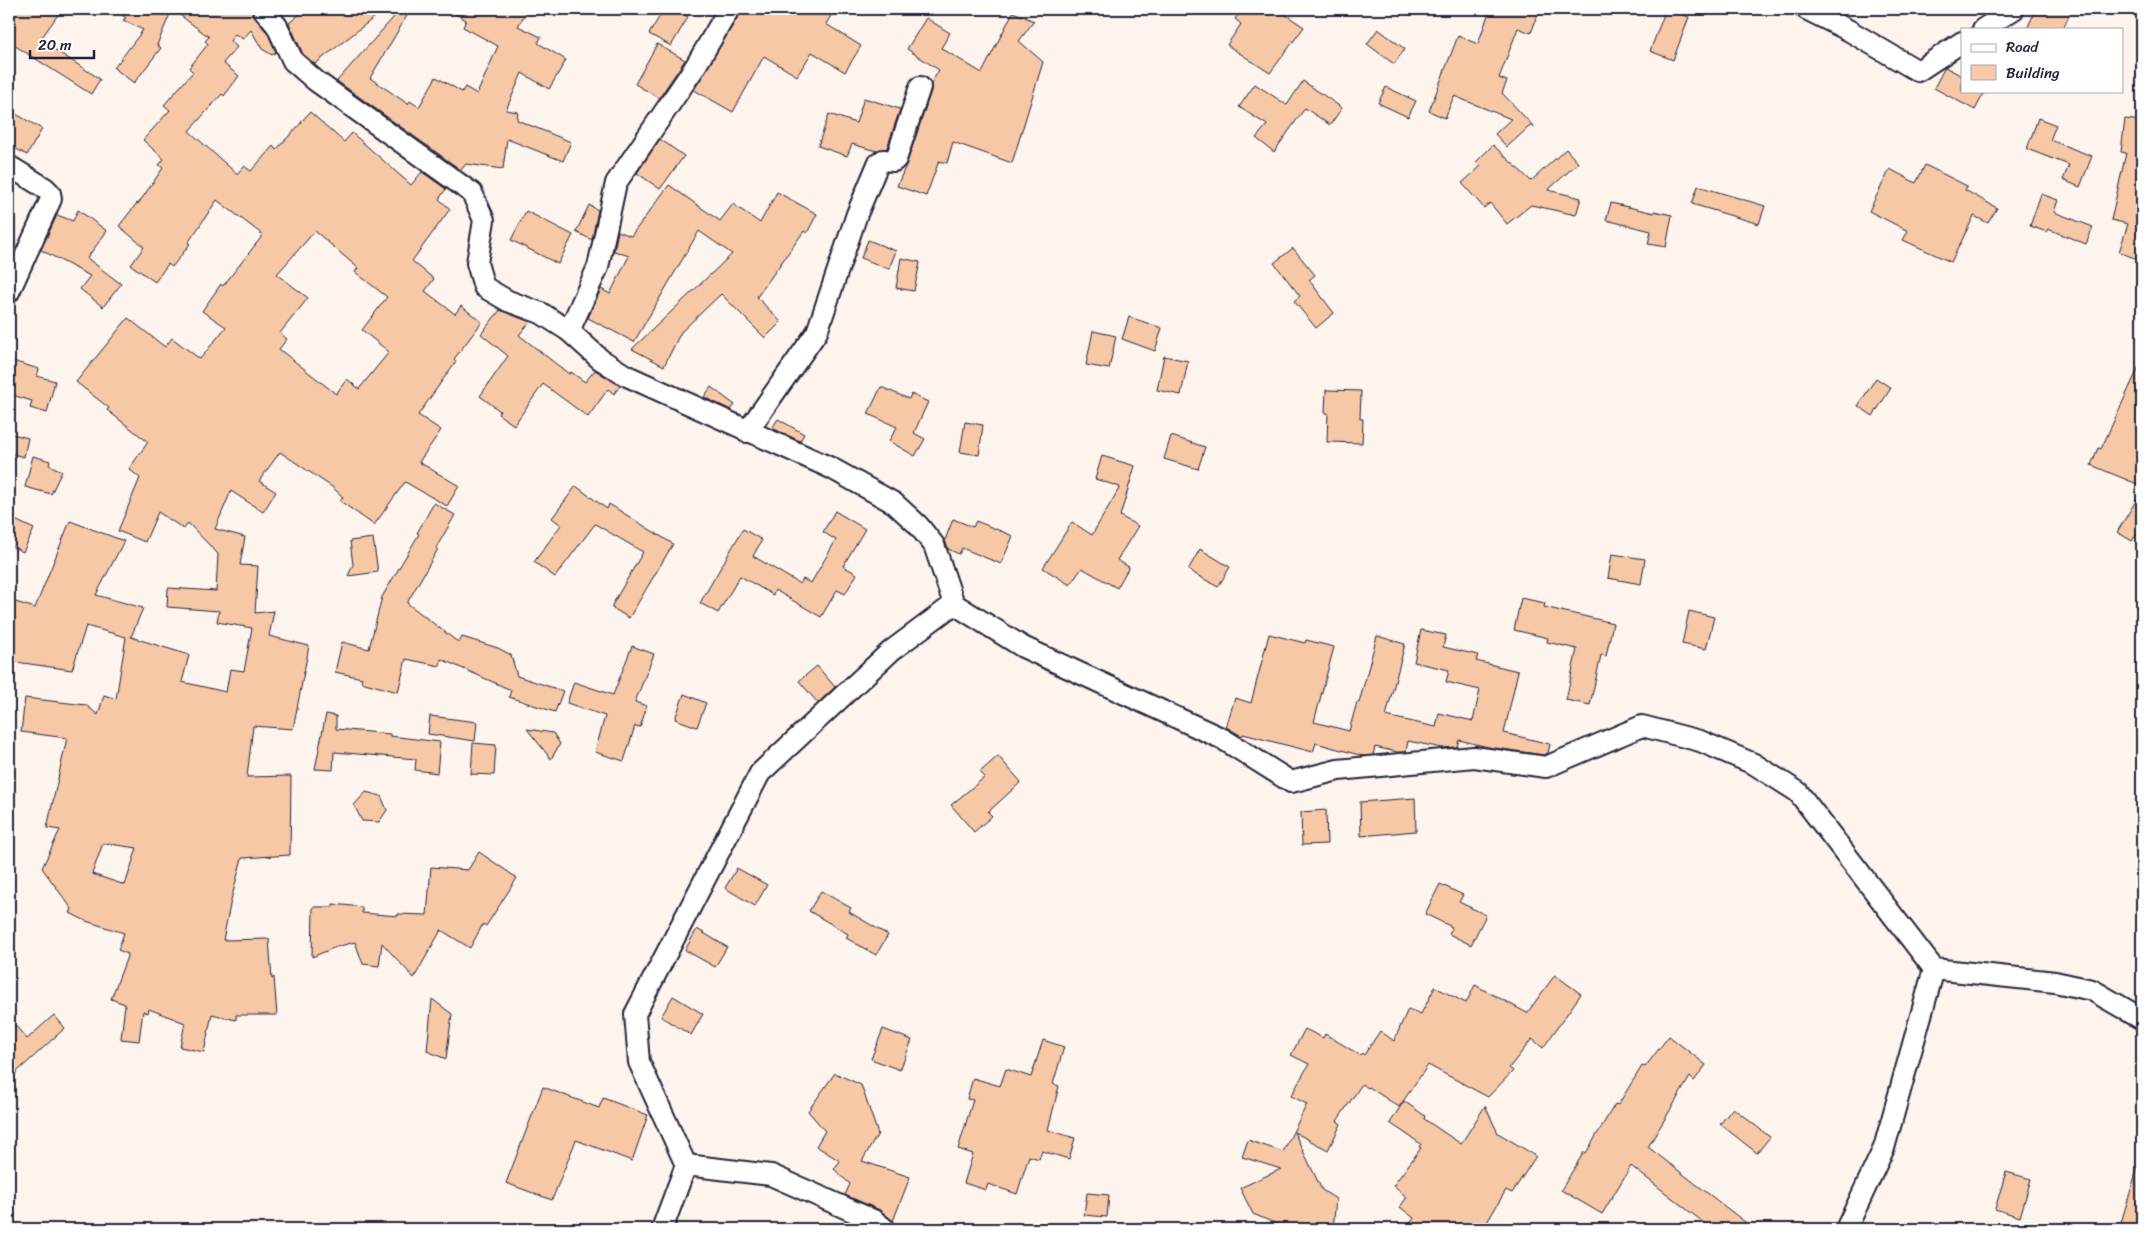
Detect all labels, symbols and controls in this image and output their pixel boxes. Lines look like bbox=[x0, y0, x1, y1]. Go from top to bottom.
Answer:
scale bar bbox=[30, 28, 94, 60]
legend bbox=[1961, 28, 2124, 92]
text: 20 m bbox=[38, 32, 72, 58]
text: Road bbox=[2006, 34, 2039, 60]
text: Building bbox=[2006, 60, 2060, 86]

